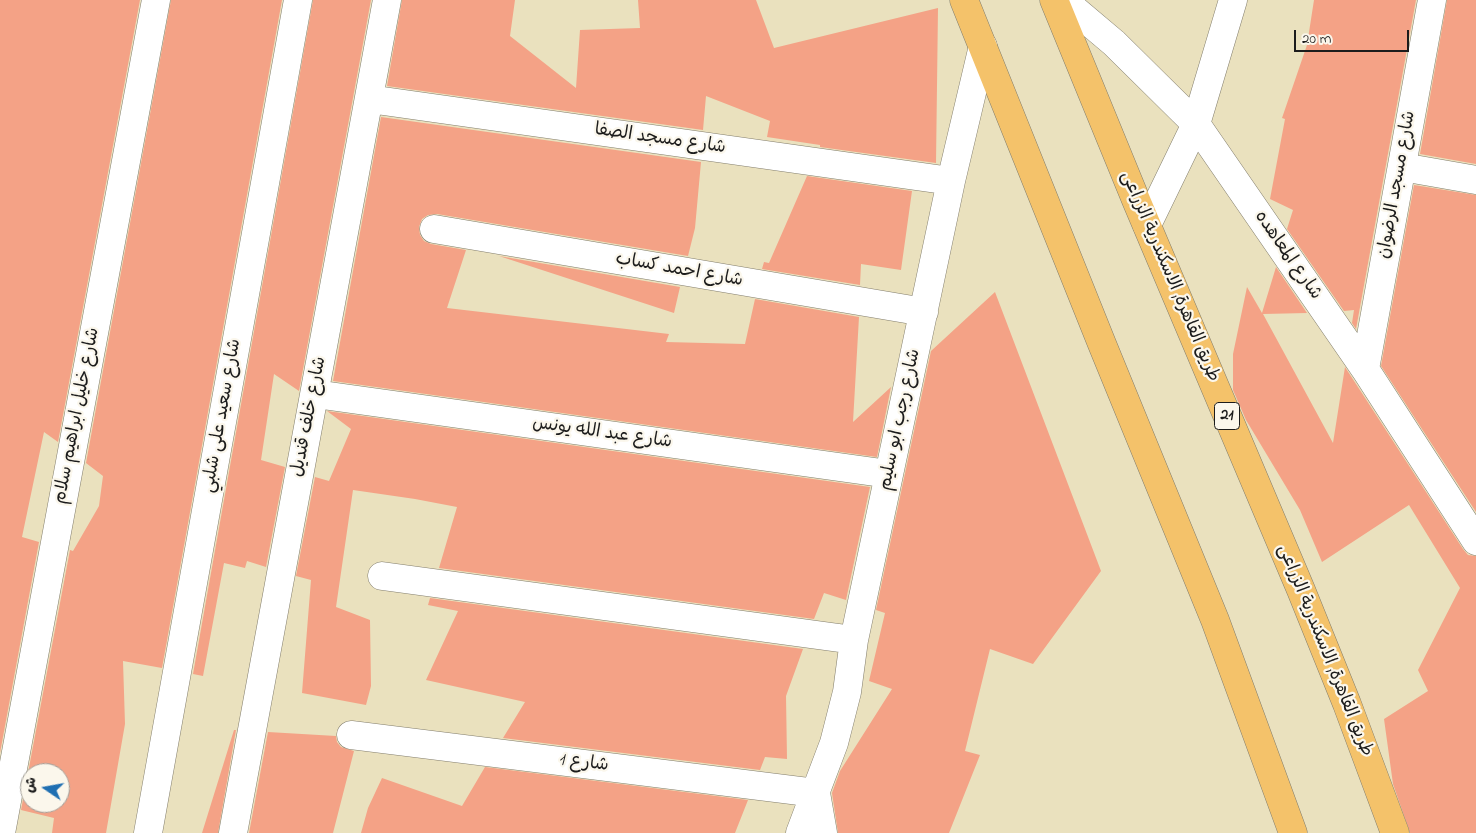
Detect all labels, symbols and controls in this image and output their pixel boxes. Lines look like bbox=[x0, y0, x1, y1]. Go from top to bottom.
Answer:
scale bar bbox=[1296, 20, 1411, 52]
text: 20 m bbox=[1302, 28, 1331, 50]
street label: شارع مسجد الرضوان bbox=[1374, 109, 1422, 261]
street label: شارع مسجد الصفا bbox=[593, 120, 727, 160]
street label: طريق القاهرة, الاسكندرية الزراعى bbox=[1115, 168, 1223, 386]
street label: شارع المعاهده bbox=[1249, 207, 1325, 305]
street label: شارع احمد كساب bbox=[614, 249, 744, 293]
street label: شارع خليل ابراهيم سلام bbox=[50, 326, 106, 506]
street label: شارع سعيد على شلبي bbox=[199, 337, 247, 495]
street label: شارع رجب ابو سليم bbox=[875, 347, 927, 493]
street label: شارع خلف قنديل bbox=[288, 355, 332, 479]
road number: 21 bbox=[1214, 402, 1240, 430]
street label: شارع عبد الله يونس bbox=[531, 414, 673, 454]
street label: طريق القاهرة, الاسكندرية الزراعى bbox=[1272, 542, 1376, 760]
street label: شارع 1 bbox=[558, 750, 610, 778]
north arrow bbox=[20, 763, 70, 813]
text: ش bbox=[19, 775, 43, 795]

